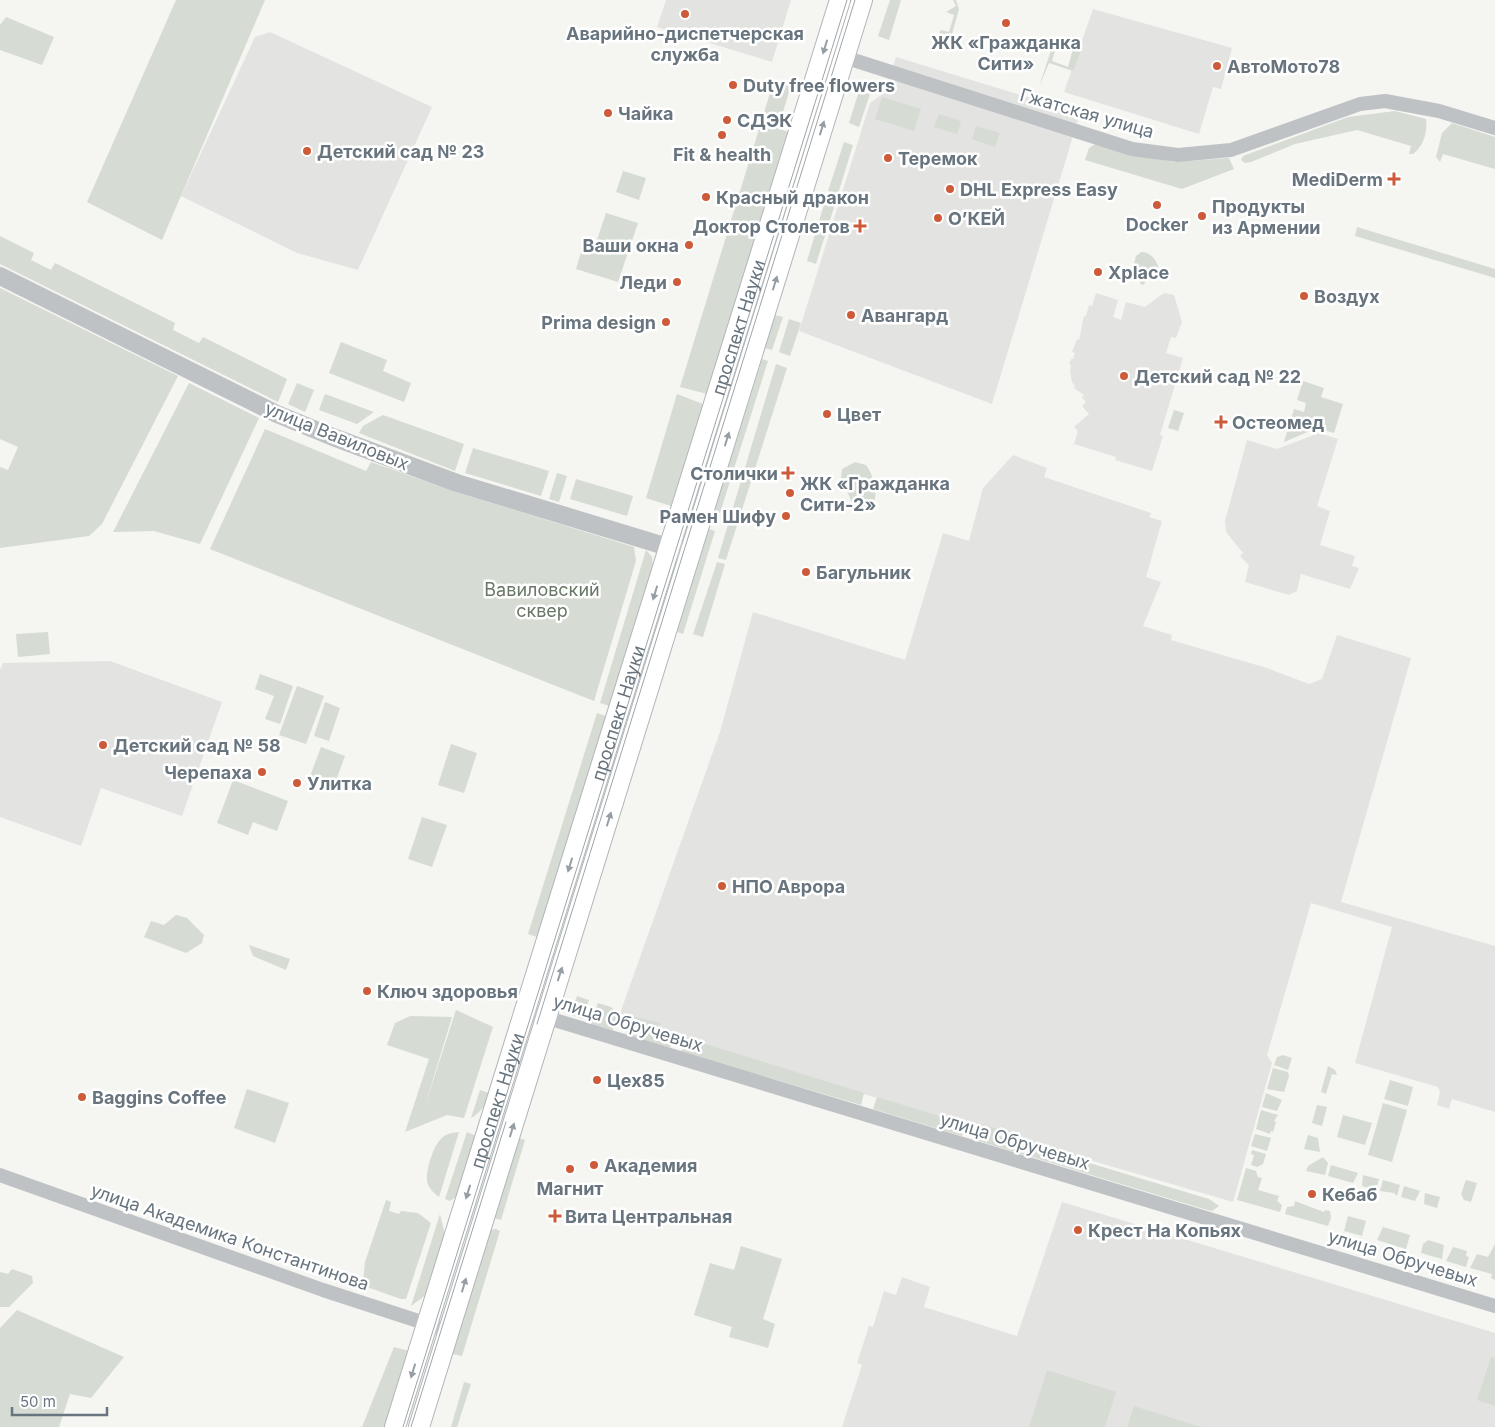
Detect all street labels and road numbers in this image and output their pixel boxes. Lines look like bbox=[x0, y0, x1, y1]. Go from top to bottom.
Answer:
street label: Гжатская улица bbox=[1018, 84, 1156, 142]
street label: проспект Науки bbox=[707, 257, 769, 398]
street label: улица Вавиловых bbox=[262, 398, 412, 475]
street label: проспект Науки bbox=[587, 643, 649, 783]
street label: улица Обручевых bbox=[551, 990, 706, 1056]
street label: проспект Науки bbox=[466, 1030, 528, 1171]
street label: улица Обручевых bbox=[938, 1108, 1093, 1174]
street label: улица Академика Константинова bbox=[88, 1179, 372, 1295]
street label: улица Обручевых bbox=[1326, 1225, 1481, 1291]

